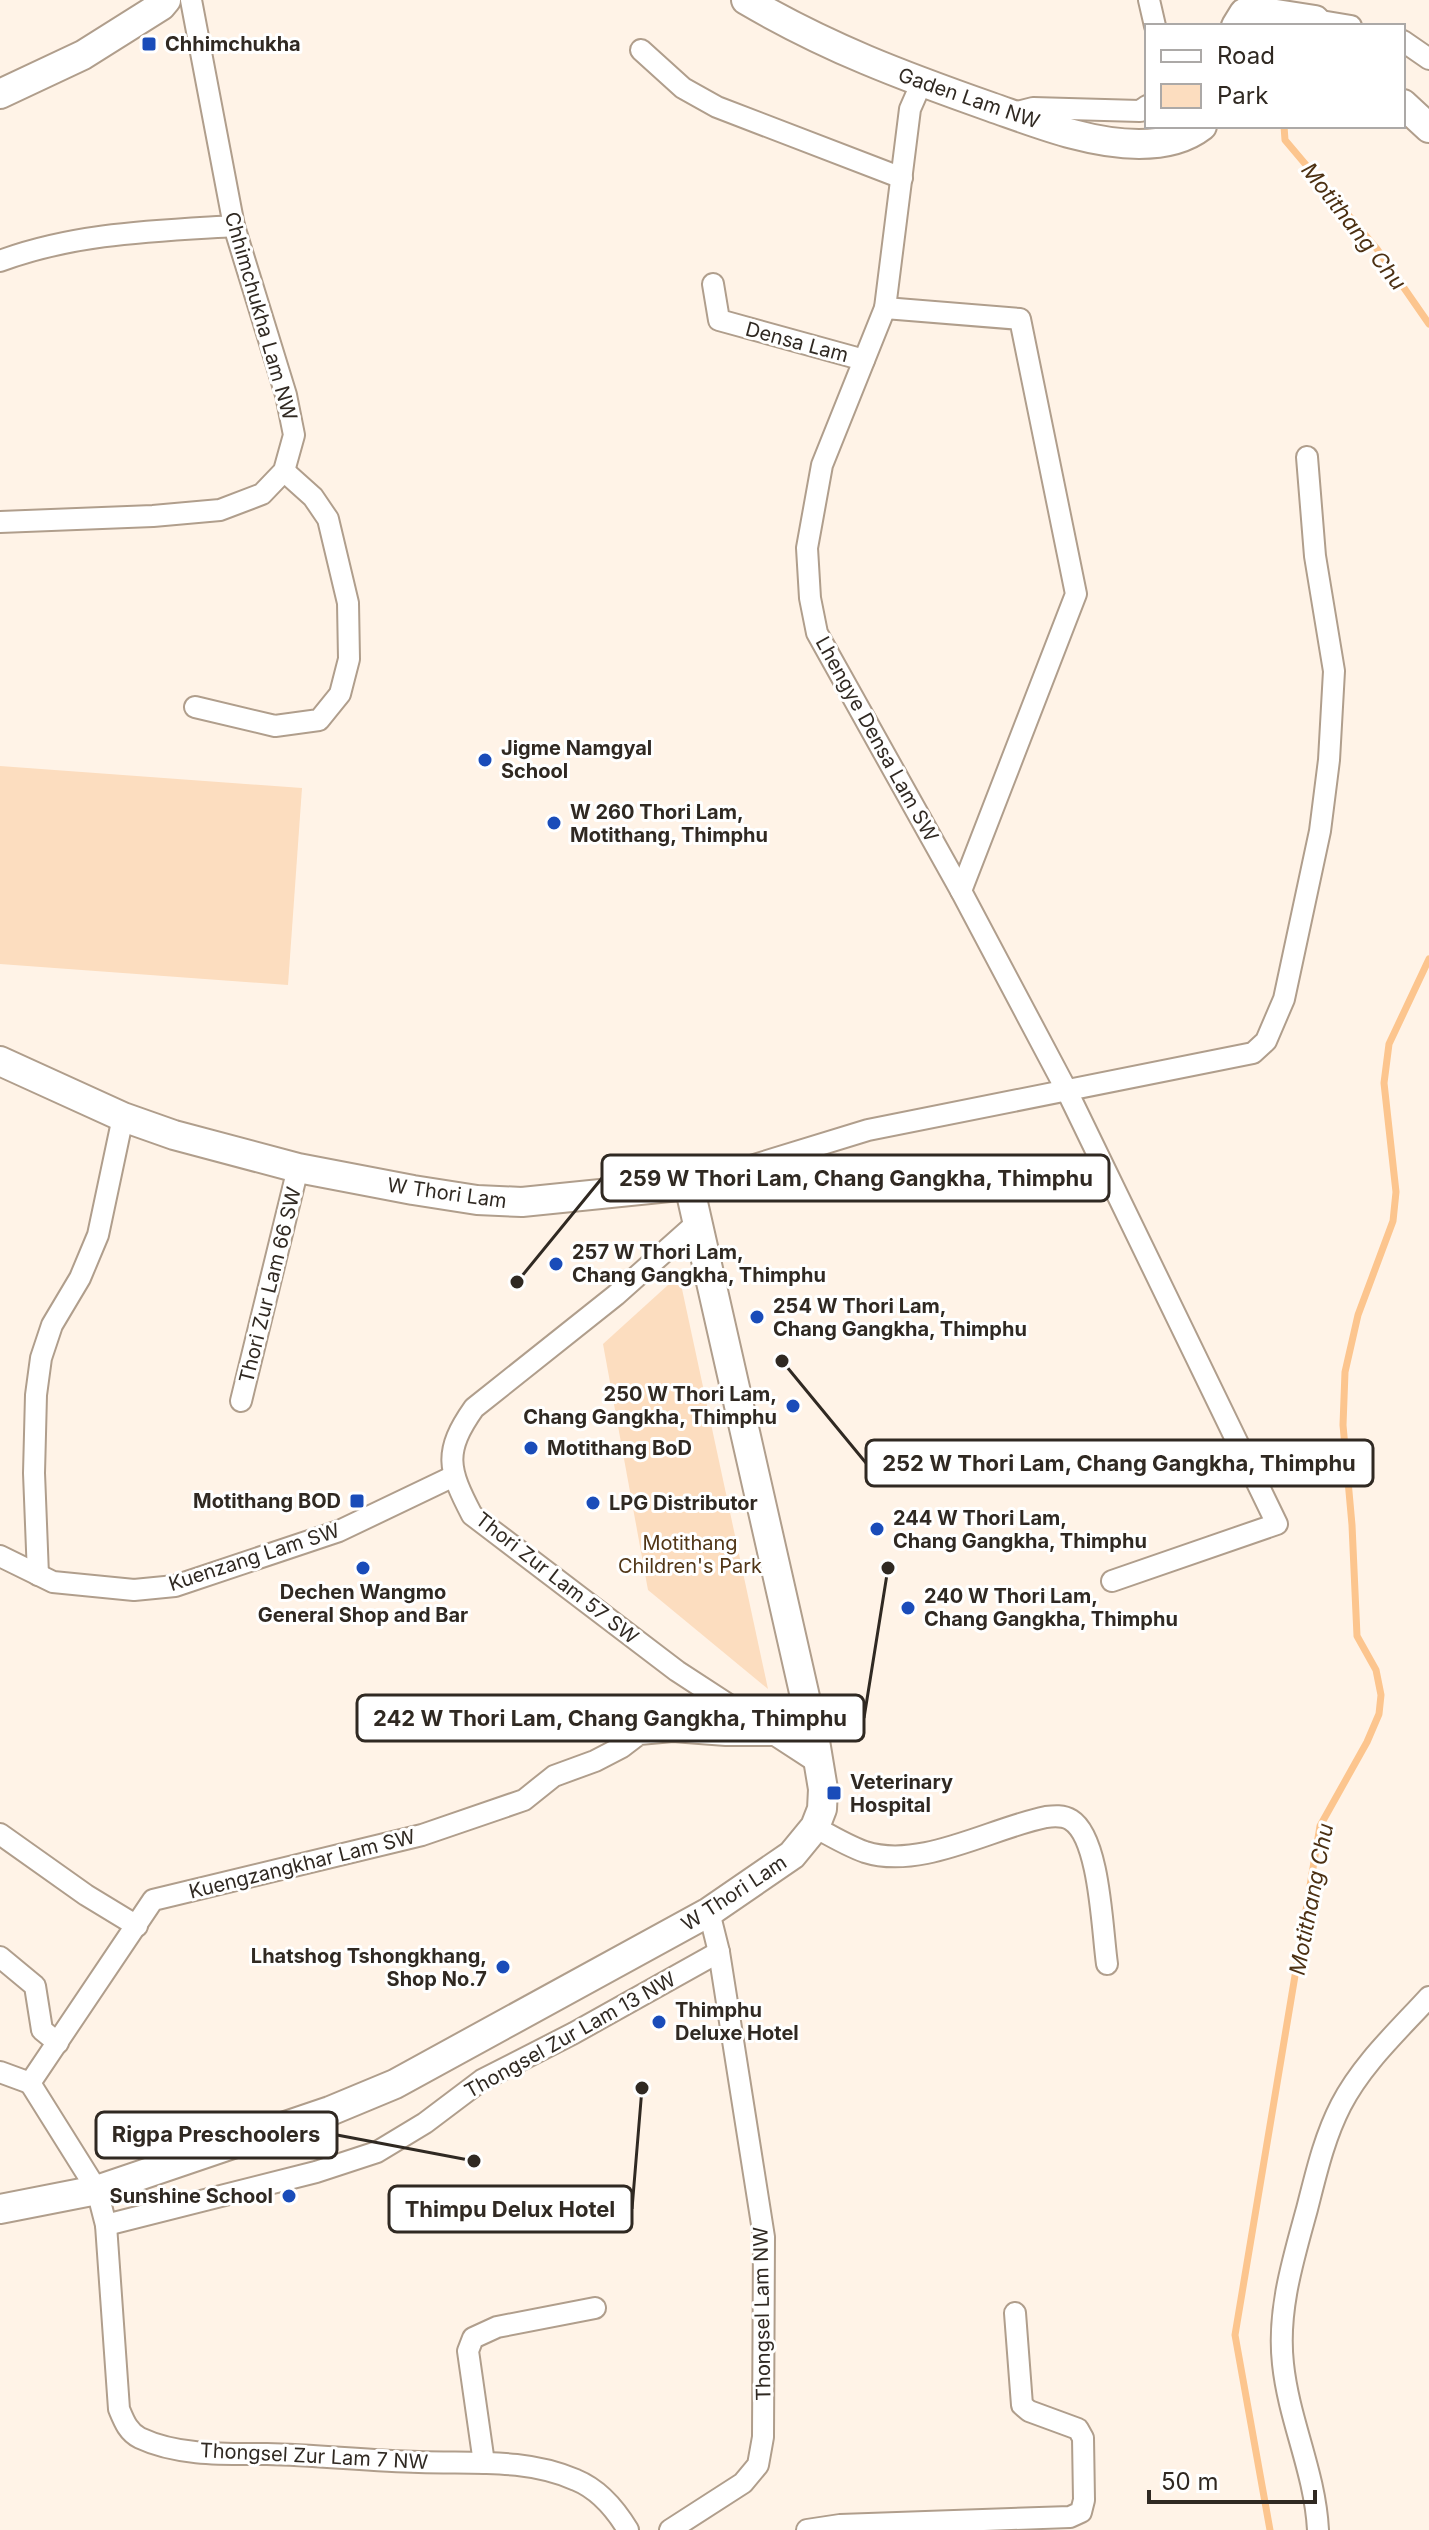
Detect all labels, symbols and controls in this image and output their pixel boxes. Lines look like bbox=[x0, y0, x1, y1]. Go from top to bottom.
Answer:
legend bbox=[1145, 24, 1405, 128]
place label: Chhimchukha bbox=[165, 32, 301, 56]
marker: Chhimchukha bbox=[140, 35, 158, 53]
text: Road bbox=[1217, 41, 1275, 70]
street label: Gaden Lam NW bbox=[895, 63, 1043, 134]
text: Park bbox=[1217, 81, 1268, 110]
water label: Motithang Chu bbox=[1296, 157, 1412, 295]
street label: Chhimchukha Lam NW bbox=[220, 209, 302, 423]
street label: Densa Lam bbox=[743, 317, 851, 367]
street label: Lhengye Densa Lam SW bbox=[811, 632, 944, 846]
place label: Jigme Namgyal School bbox=[501, 736, 652, 783]
marker: Jigme Namgyal School bbox=[476, 751, 494, 769]
place label: W 260 Thori Lam, Motithang, Thimphu bbox=[570, 800, 768, 847]
marker: W 260 Thori Lam, Motithang, Thimphu bbox=[545, 814, 563, 832]
callout: 259 W Thori Lam, Chang Gangkha, Thimphu bbox=[602, 1155, 1109, 1201]
text: 259 W Thori Lam, Chang Gangkha, Thimphu bbox=[619, 1165, 1093, 1191]
street label: W Thori Lam bbox=[386, 1173, 508, 1213]
street label: Thori Zur Lam 66 SW bbox=[234, 1184, 306, 1386]
place label: 257 W Thori Lam, Chang Gangkha, Thimphu bbox=[572, 1240, 826, 1287]
marker: 257 W Thori Lam, Chang Gangkha, Thimphu bbox=[547, 1255, 565, 1273]
place label: 254 W Thori Lam, Chang Gangkha, Thimphu bbox=[773, 1294, 1027, 1341]
marker: 254 W Thori Lam, Chang Gangkha, Thimphu bbox=[748, 1308, 766, 1326]
place label: 250 W Thori Lam, Chang Gangkha, Thimphu bbox=[523, 1382, 777, 1429]
marker: 250 W Thori Lam, Chang Gangkha, Thimphu bbox=[784, 1397, 802, 1415]
place label: Motithang BoD bbox=[547, 1436, 692, 1460]
marker: Motithang BoD bbox=[522, 1439, 540, 1457]
callout: 252 W Thori Lam, Chang Gangkha, Thimphu bbox=[866, 1440, 1373, 1486]
text: 252 W Thori Lam, Chang Gangkha, Thimphu bbox=[882, 1450, 1356, 1476]
place label: Motithang BOD bbox=[193, 1489, 341, 1513]
place label: LPG Distributor bbox=[609, 1491, 758, 1515]
marker: Motithang BOD bbox=[348, 1492, 366, 1510]
marker: LPG Distributor bbox=[584, 1494, 602, 1512]
place label: 244 W Thori Lam, Chang Gangkha, Thimphu bbox=[893, 1506, 1147, 1553]
street label: Thori Zur Lam 57 SW bbox=[471, 1507, 643, 1649]
street label: Kuenzang Lam SW bbox=[166, 1518, 343, 1596]
marker: 244 W Thori Lam, Chang Gangkha, Thimphu bbox=[868, 1520, 886, 1538]
park label: Motithang Children's Park bbox=[618, 1531, 762, 1578]
marker: Dechen Wangmo General Shop and Bar bbox=[354, 1559, 372, 1577]
place label: Dechen Wangmo General Shop and Bar bbox=[258, 1580, 468, 1627]
place label: 240 W Thori Lam, Chang Gangkha, Thimphu bbox=[924, 1584, 1178, 1631]
marker: 240 W Thori Lam, Chang Gangkha, Thimphu bbox=[899, 1599, 917, 1617]
callout: 242 W Thori Lam, Chang Gangkha, Thimphu bbox=[357, 1695, 864, 1741]
text: 242 W Thori Lam, Chang Gangkha, Thimphu bbox=[373, 1705, 847, 1731]
place label: Veterinary Hospital bbox=[850, 1770, 953, 1817]
marker: Veterinary Hospital bbox=[825, 1784, 843, 1802]
water label: Motithang Chu bbox=[1284, 1821, 1338, 1977]
street label: Kuengzangkhar Lam SW bbox=[186, 1824, 418, 1904]
street label: W Thori Lam bbox=[677, 1850, 791, 1936]
place label: Lhatshog Tshongkhang, Shop No.7 bbox=[251, 1944, 487, 1991]
marker: Lhatshog Tshongkhang, Shop No.7 bbox=[494, 1958, 512, 1976]
street label: Thongsel Zur Lam 13 NW bbox=[460, 1967, 680, 2103]
place label: Thimphu Deluxe Hotel bbox=[675, 1998, 799, 2045]
marker: Thimphu Deluxe Hotel bbox=[650, 2013, 668, 2031]
callout: Rigpa Preschoolers bbox=[96, 2112, 337, 2158]
text: Rigpa Preschoolers bbox=[112, 2121, 320, 2147]
place label: Sunshine School bbox=[110, 2184, 273, 2208]
callout: Thimpu Delux Hotel bbox=[389, 2186, 632, 2232]
marker: Sunshine School bbox=[280, 2187, 298, 2205]
text: Thimpu Delux Hotel bbox=[405, 2196, 615, 2222]
street label: Thongsel Lam NW bbox=[748, 2227, 776, 2401]
street label: Thongsel Zur Lam 7 NW bbox=[199, 2438, 429, 2474]
scale bar bbox=[1149, 2454, 1315, 2504]
text: 50 m bbox=[1161, 2467, 1219, 2496]

